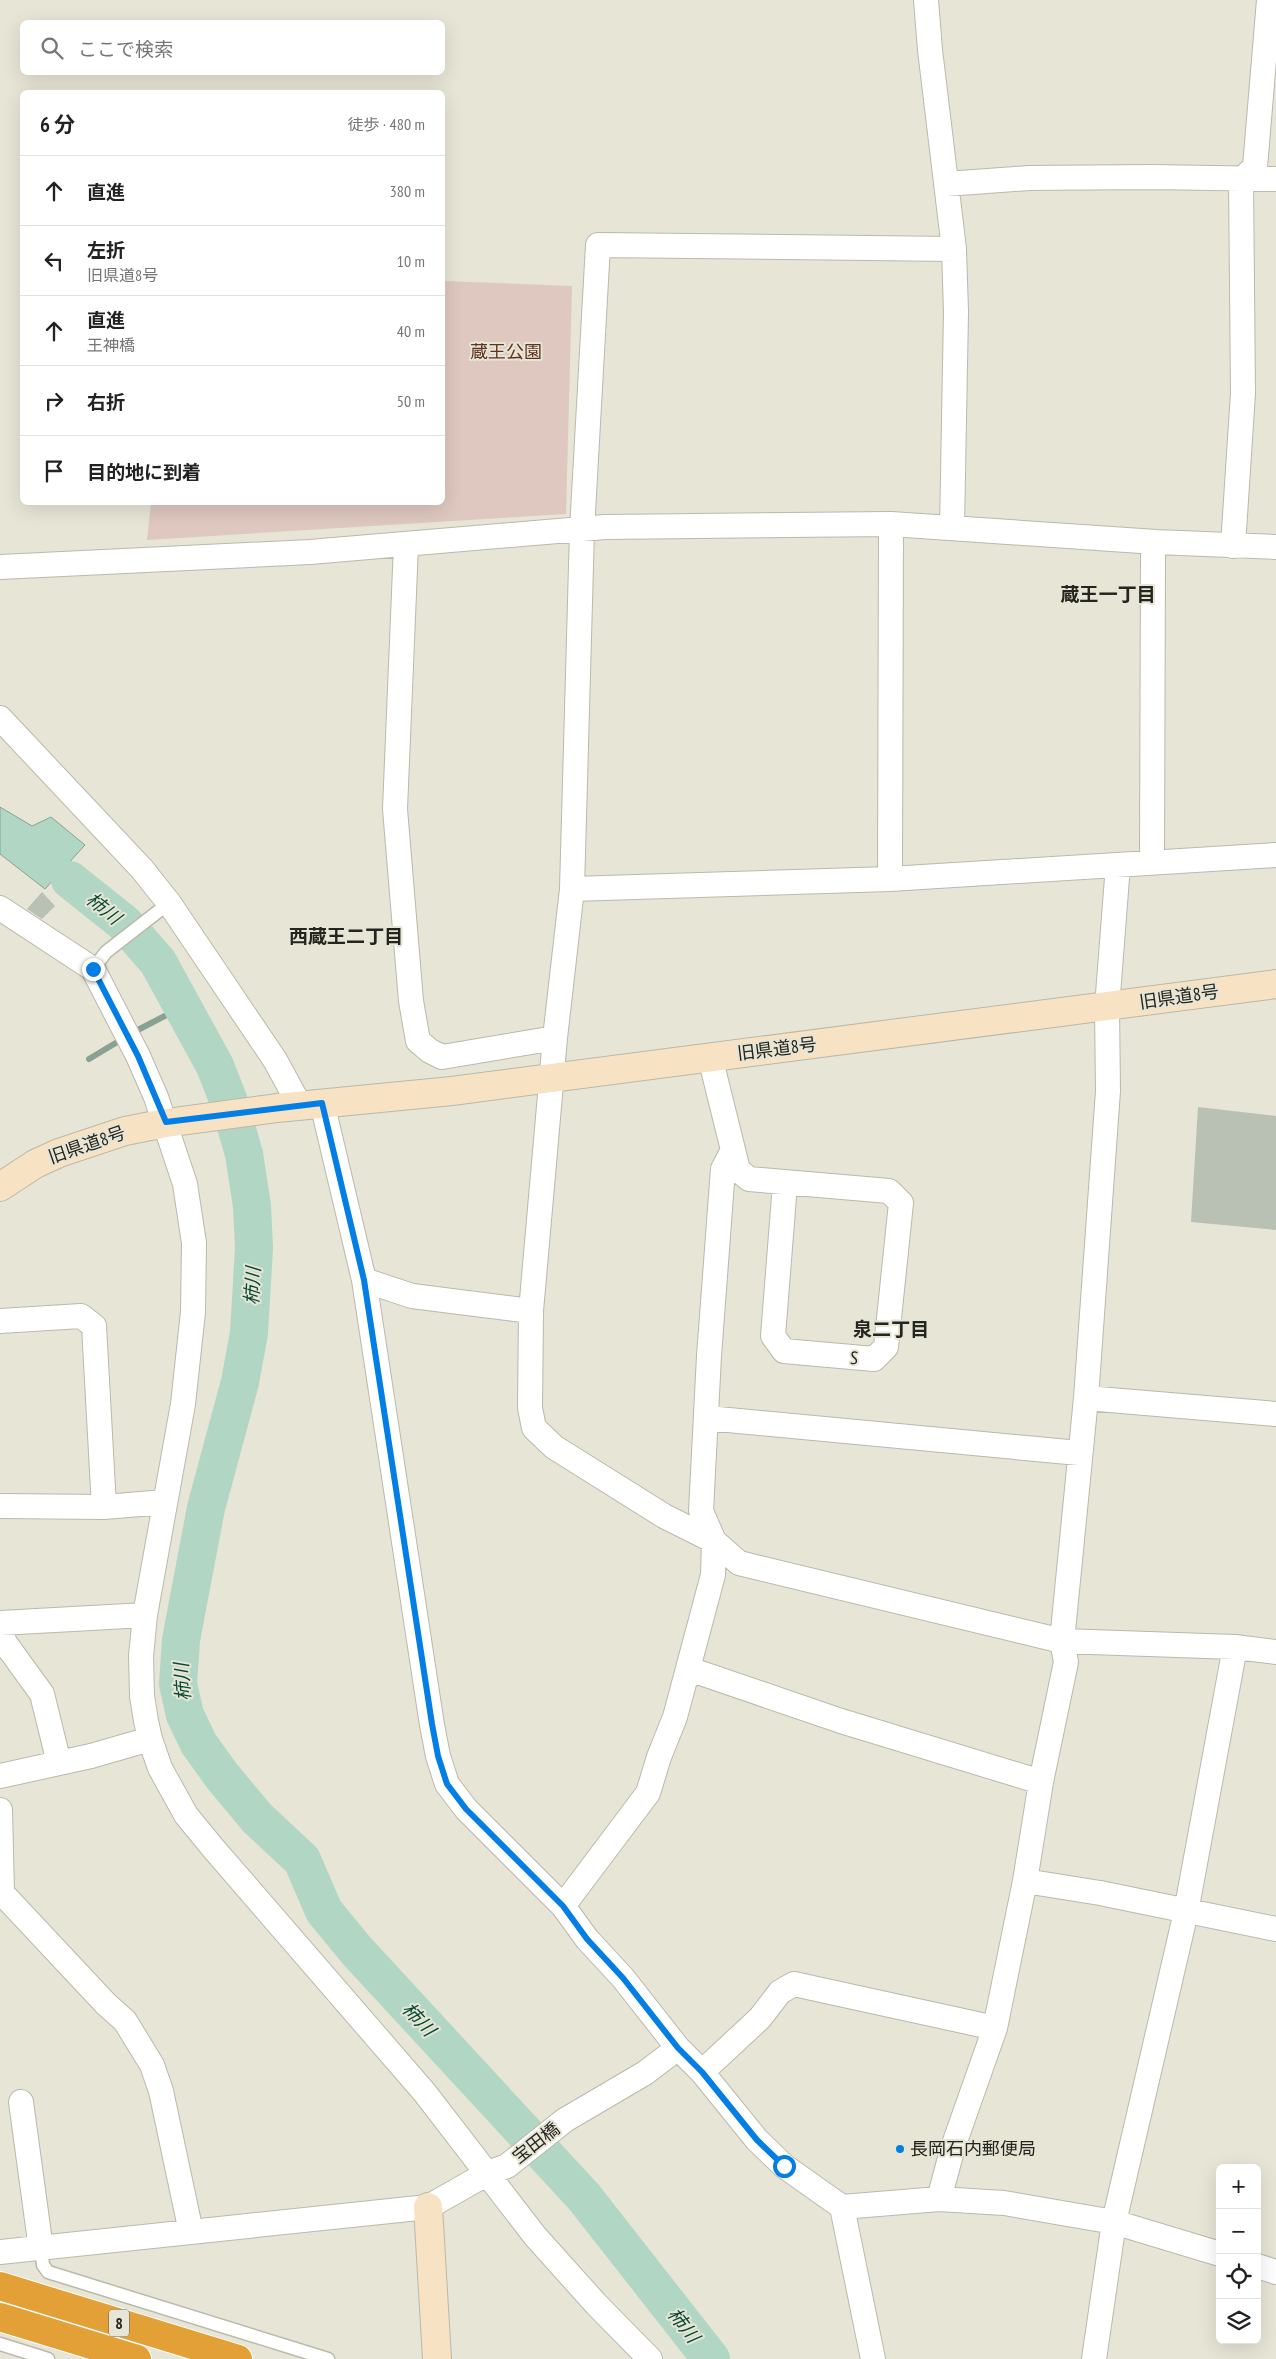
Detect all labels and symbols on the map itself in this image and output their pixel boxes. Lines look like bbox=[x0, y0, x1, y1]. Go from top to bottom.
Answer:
park label: 蔵王公園 bbox=[470, 340, 542, 363]
district label: 蔵王一丁目 bbox=[1060, 582, 1156, 606]
water label: 柿川 bbox=[82, 887, 128, 931]
district label: 西蔵王二丁目 bbox=[289, 924, 403, 948]
route end bbox=[82, 958, 105, 981]
street label: 旧県道8号 bbox=[1138, 980, 1220, 1013]
street label: 旧県道8号 bbox=[736, 1032, 818, 1065]
street label: 旧県道8号 bbox=[45, 1121, 128, 1168]
water label: 柿川 bbox=[239, 1264, 265, 1306]
district label: 泉二丁目 bbox=[853, 1317, 929, 1341]
street label: S bbox=[849, 1346, 859, 1369]
water label: 柿川 bbox=[169, 1660, 195, 1702]
water label: 柿川 bbox=[397, 1997, 442, 2043]
street label: 宝田橋 bbox=[507, 2117, 564, 2168]
place label: 長岡石内郵便局 bbox=[910, 2137, 1036, 2160]
marker: 長岡石内郵便局 bbox=[894, 2143, 906, 2155]
route start bbox=[773, 2155, 796, 2178]
water label: 柿川 bbox=[663, 2303, 706, 2349]
road number: 8 bbox=[109, 2310, 129, 2336]

